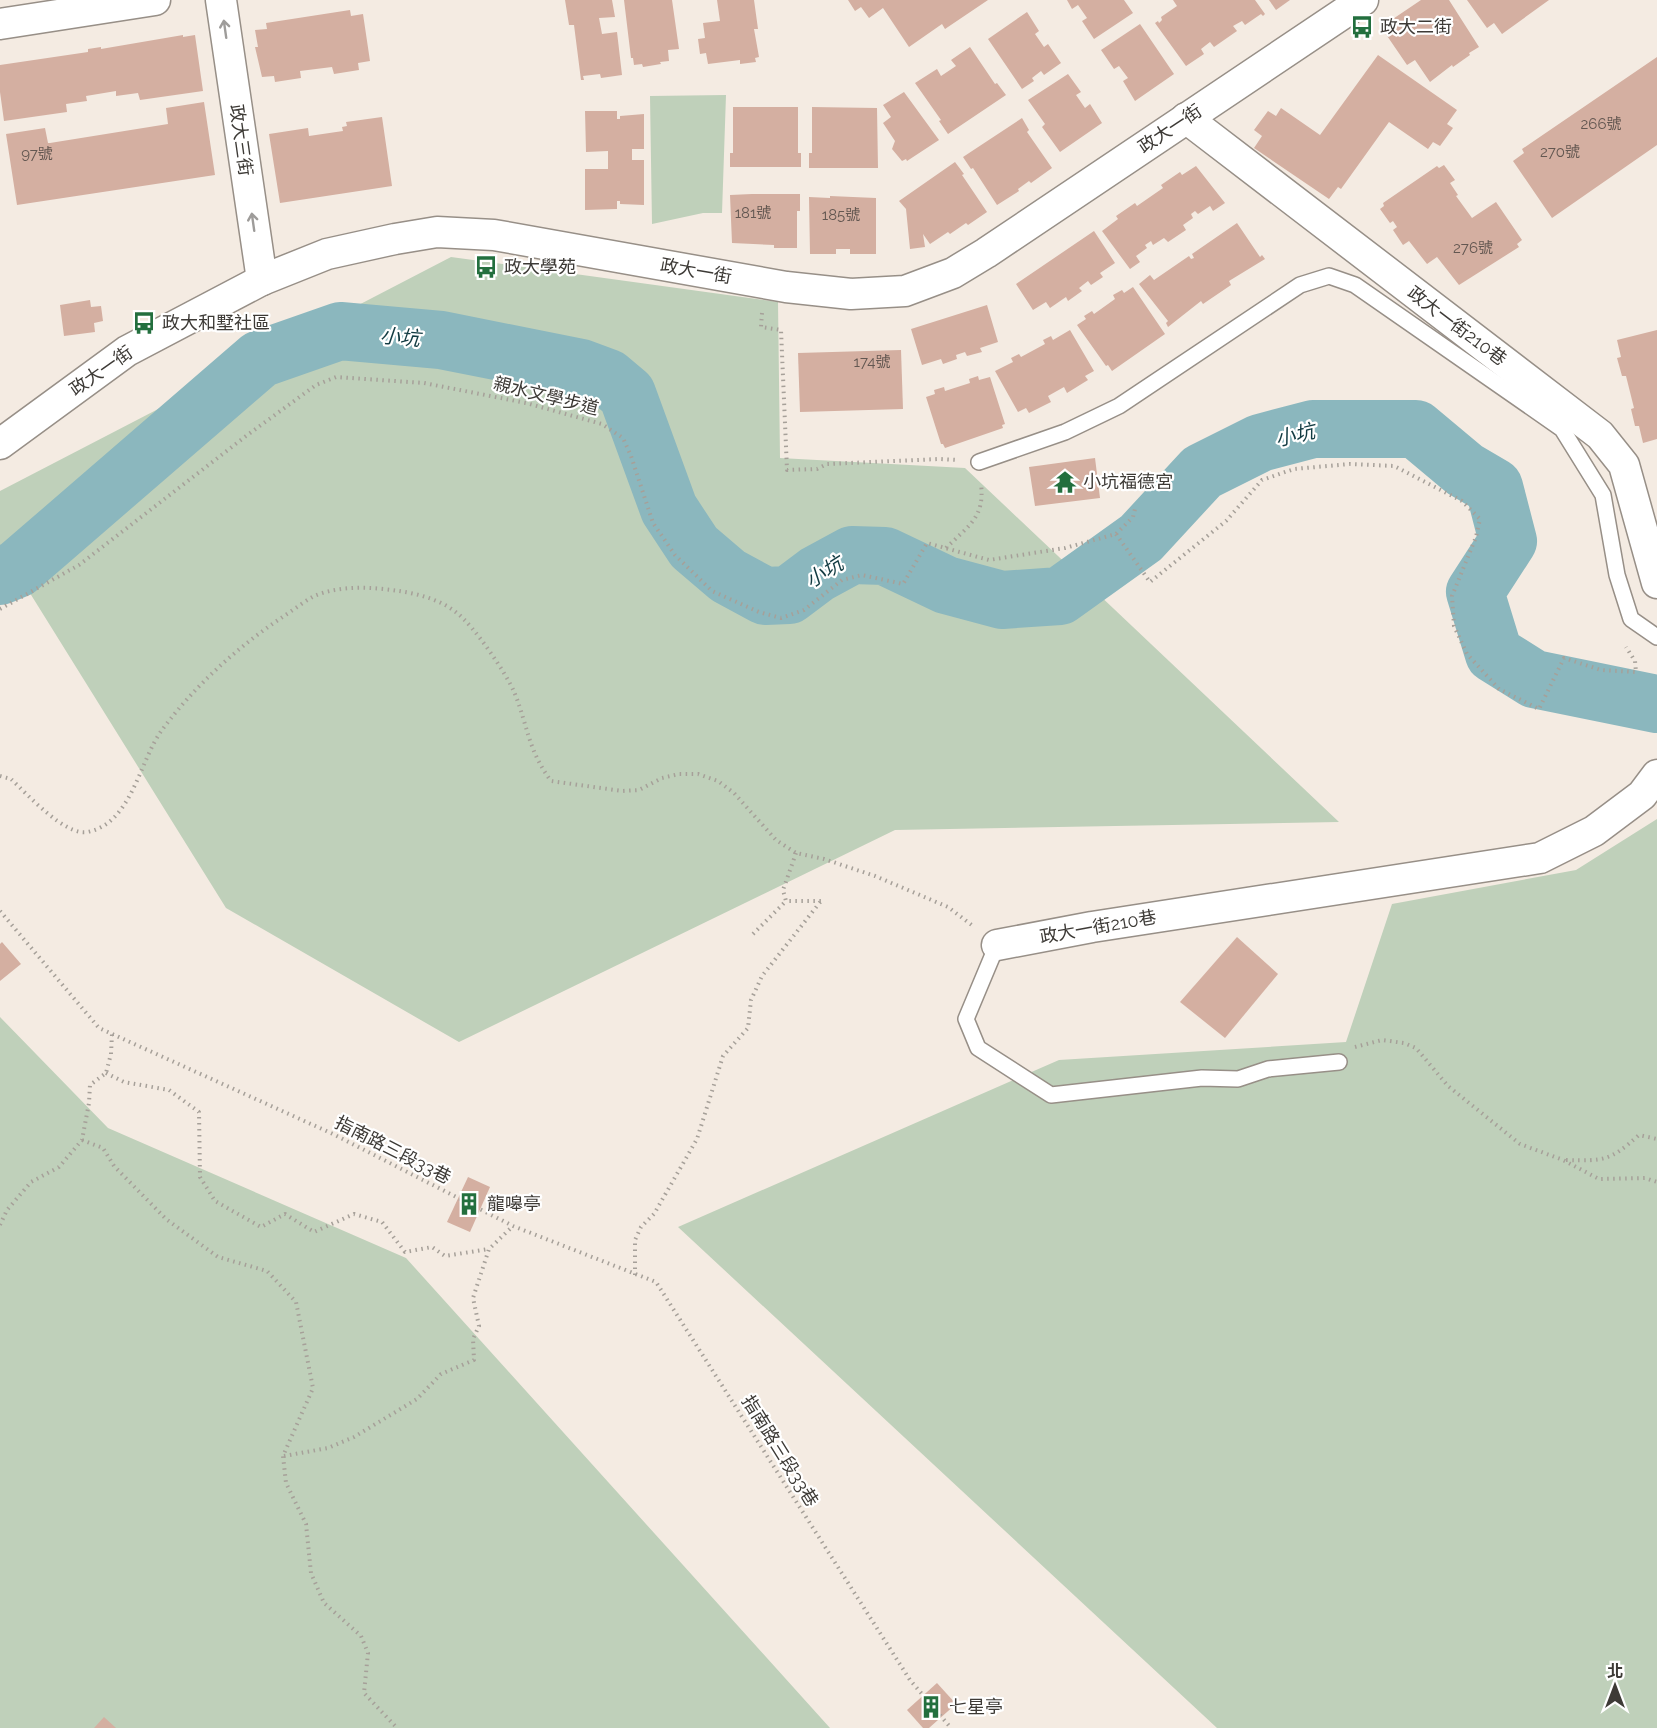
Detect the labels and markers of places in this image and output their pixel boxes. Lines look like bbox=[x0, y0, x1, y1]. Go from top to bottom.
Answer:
bus stop icon: 政大二街 bbox=[1349, 14, 1375, 40]
place label: 政大二街 bbox=[1380, 16, 1452, 37]
bus stop icon: 政大學苑 bbox=[473, 254, 499, 280]
place label: 政大學苑 bbox=[504, 256, 576, 277]
bus stop icon: 政大和墅社區 bbox=[131, 310, 157, 336]
place label: 政大和墅社區 bbox=[162, 312, 270, 333]
temple icon: 小坑福德宮 bbox=[1052, 469, 1078, 495]
place label: 小坑福德宮 bbox=[1083, 471, 1173, 492]
building icon: 龍嗥亭 bbox=[456, 1191, 482, 1217]
place label: 龍嗥亭 bbox=[487, 1193, 541, 1214]
building icon: 七星亭 bbox=[918, 1694, 944, 1720]
place label: 七星亭 bbox=[949, 1696, 1003, 1717]

